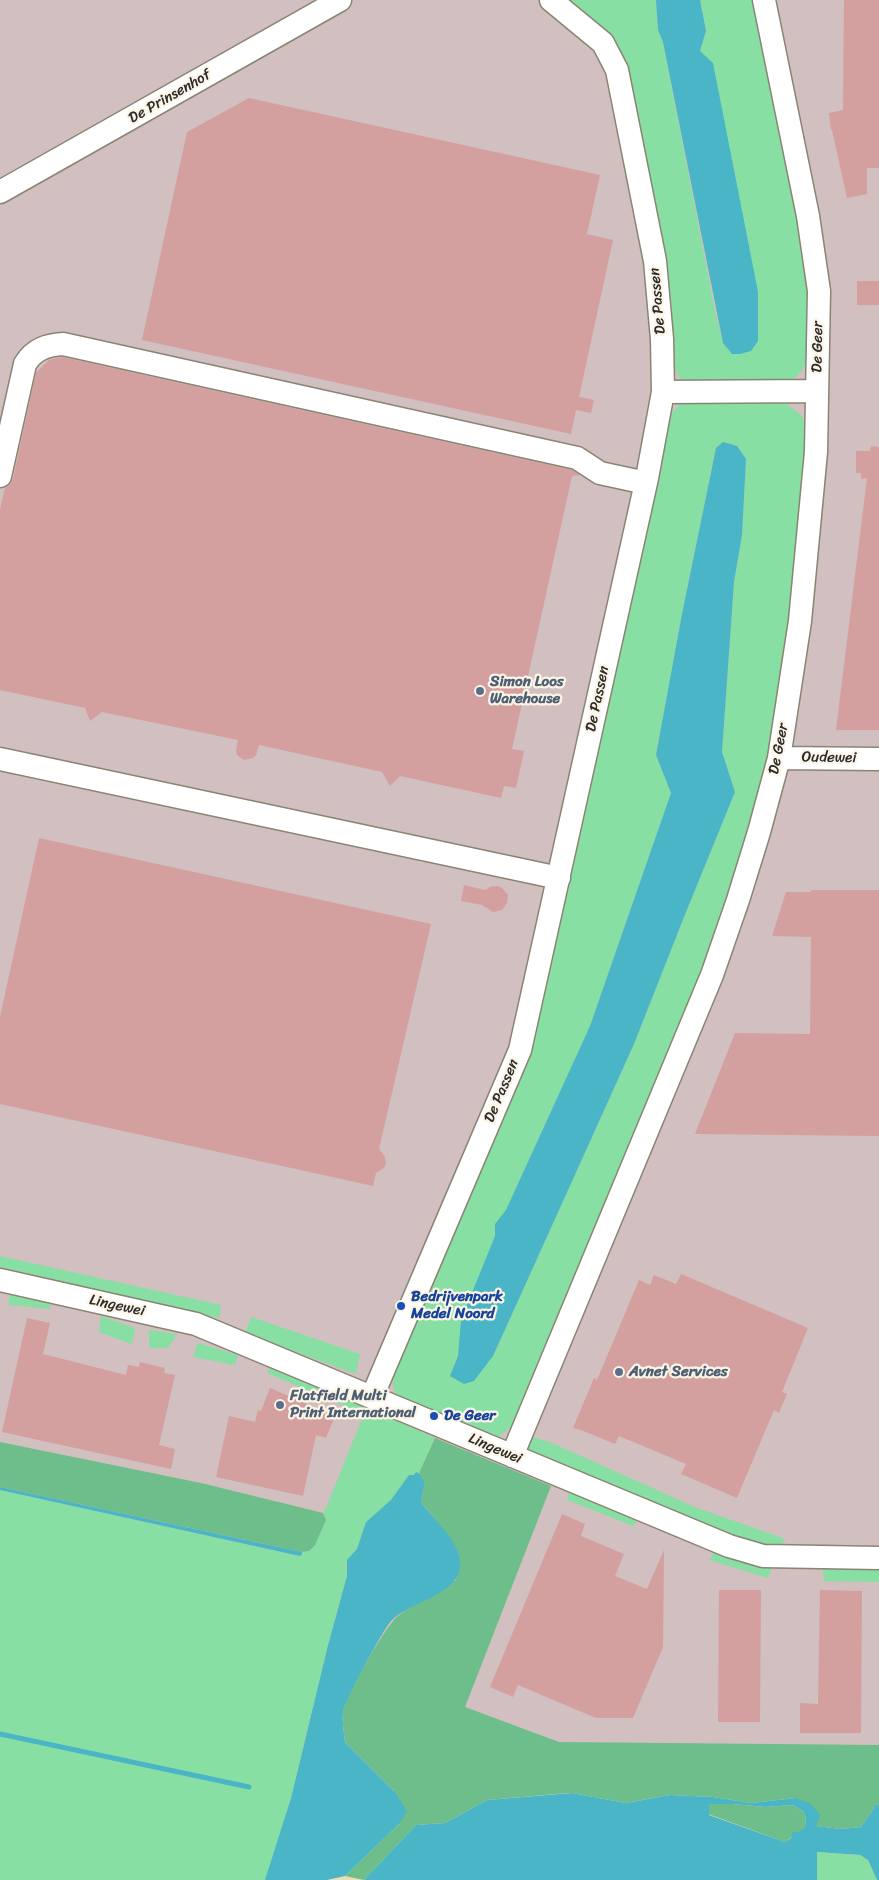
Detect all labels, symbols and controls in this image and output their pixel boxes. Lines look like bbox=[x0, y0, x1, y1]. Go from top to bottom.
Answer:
street label: De Prinsenhof bbox=[126, 66, 214, 128]
street label: De Passen bbox=[646, 267, 670, 335]
street label: De Geer bbox=[809, 321, 827, 373]
street label: De Passen bbox=[582, 664, 614, 734]
place label: Simon Loos Warehouse bbox=[490, 673, 564, 708]
marker: Simon Loos Warehouse bbox=[474, 685, 486, 697]
street label: De Geer bbox=[765, 722, 793, 776]
street label: Oudewei bbox=[801, 749, 857, 767]
street label: De Passen bbox=[481, 1057, 523, 1125]
place label: Bedrijvenpark Medel Noord bbox=[411, 1288, 503, 1323]
street label: Lingewei bbox=[88, 1291, 146, 1321]
marker: Bedrijvenpark Medel Noord bbox=[395, 1300, 407, 1312]
place label: Avnet Services bbox=[629, 1363, 728, 1381]
marker: Avnet Services bbox=[613, 1366, 625, 1378]
place label: Flatfield Multi Print International bbox=[290, 1387, 416, 1422]
marker: Flatfield Multi Print International bbox=[274, 1399, 286, 1411]
place label: De Geer bbox=[444, 1407, 495, 1425]
marker: De Geer bbox=[428, 1410, 440, 1422]
street label: Lingewei bbox=[466, 1430, 524, 1468]

